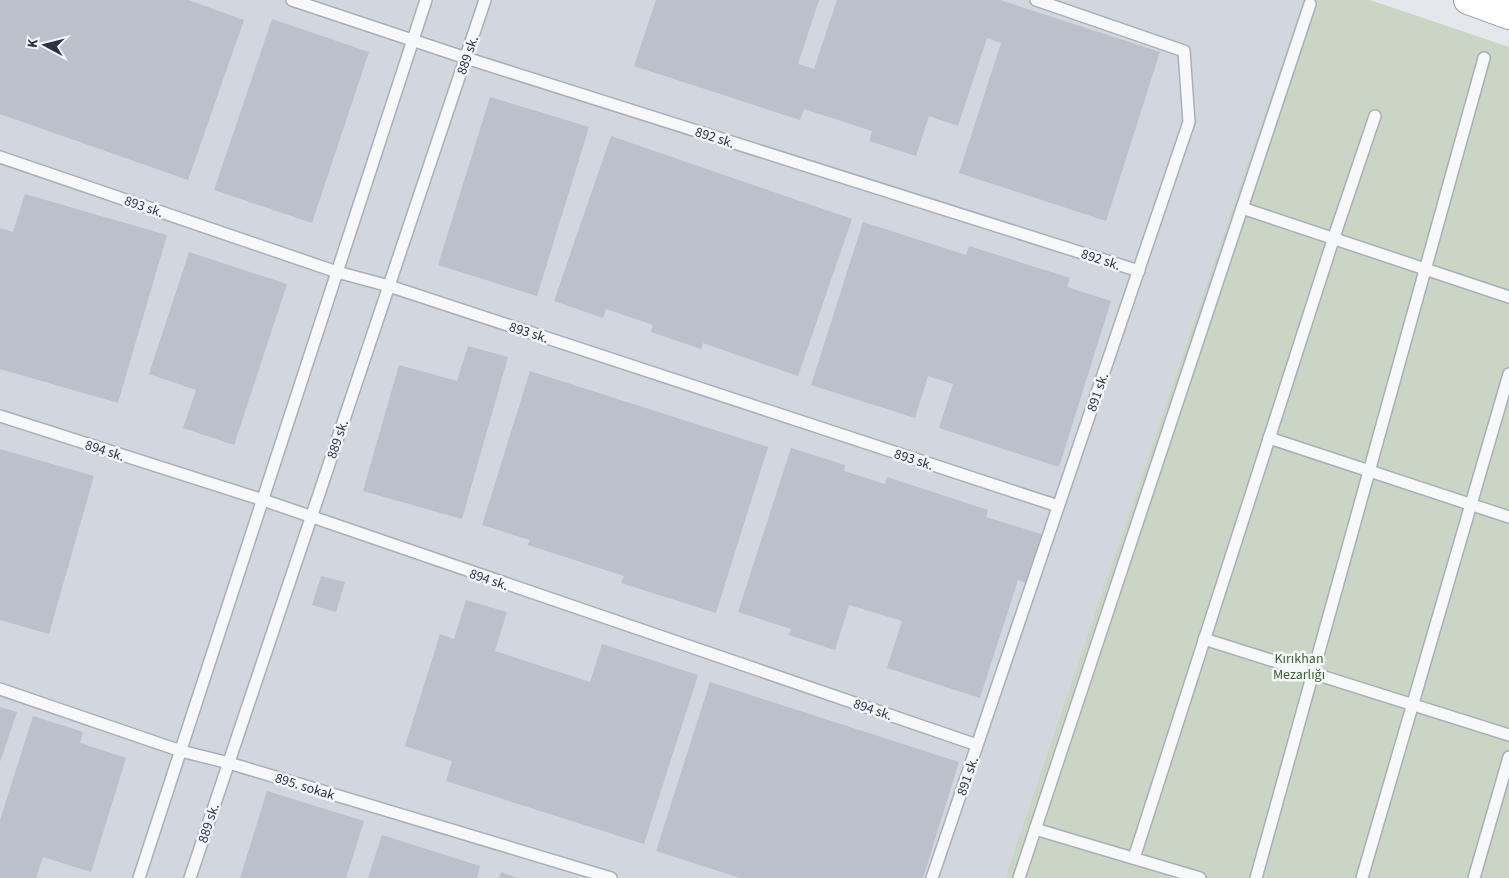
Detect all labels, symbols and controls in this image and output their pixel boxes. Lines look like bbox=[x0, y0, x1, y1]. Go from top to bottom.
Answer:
north arrow bbox=[20, 20, 70, 70]
street label: 889 sk. bbox=[452, 33, 484, 78]
text: K bbox=[23, 38, 44, 49]
street label: 892 sk. bbox=[693, 122, 737, 154]
street label: 893 sk. bbox=[121, 191, 166, 223]
street label: 892 sk. bbox=[1079, 244, 1123, 276]
street label: 893 sk. bbox=[507, 317, 551, 349]
street label: 891 sk. bbox=[1082, 370, 1114, 415]
street label: 889 sk. bbox=[322, 417, 354, 462]
street label: 894 sk. bbox=[83, 435, 127, 467]
street label: 893 sk. bbox=[892, 444, 936, 476]
street label: 894 sk. bbox=[466, 564, 511, 596]
park label: Kırıkhan Mezarlığı bbox=[1273, 649, 1325, 685]
street label: 894 sk. bbox=[850, 694, 895, 726]
street label: 891 sk. bbox=[952, 754, 984, 799]
street label: 895. sokak bbox=[272, 768, 337, 806]
street label: 889 sk. bbox=[193, 801, 225, 845]

